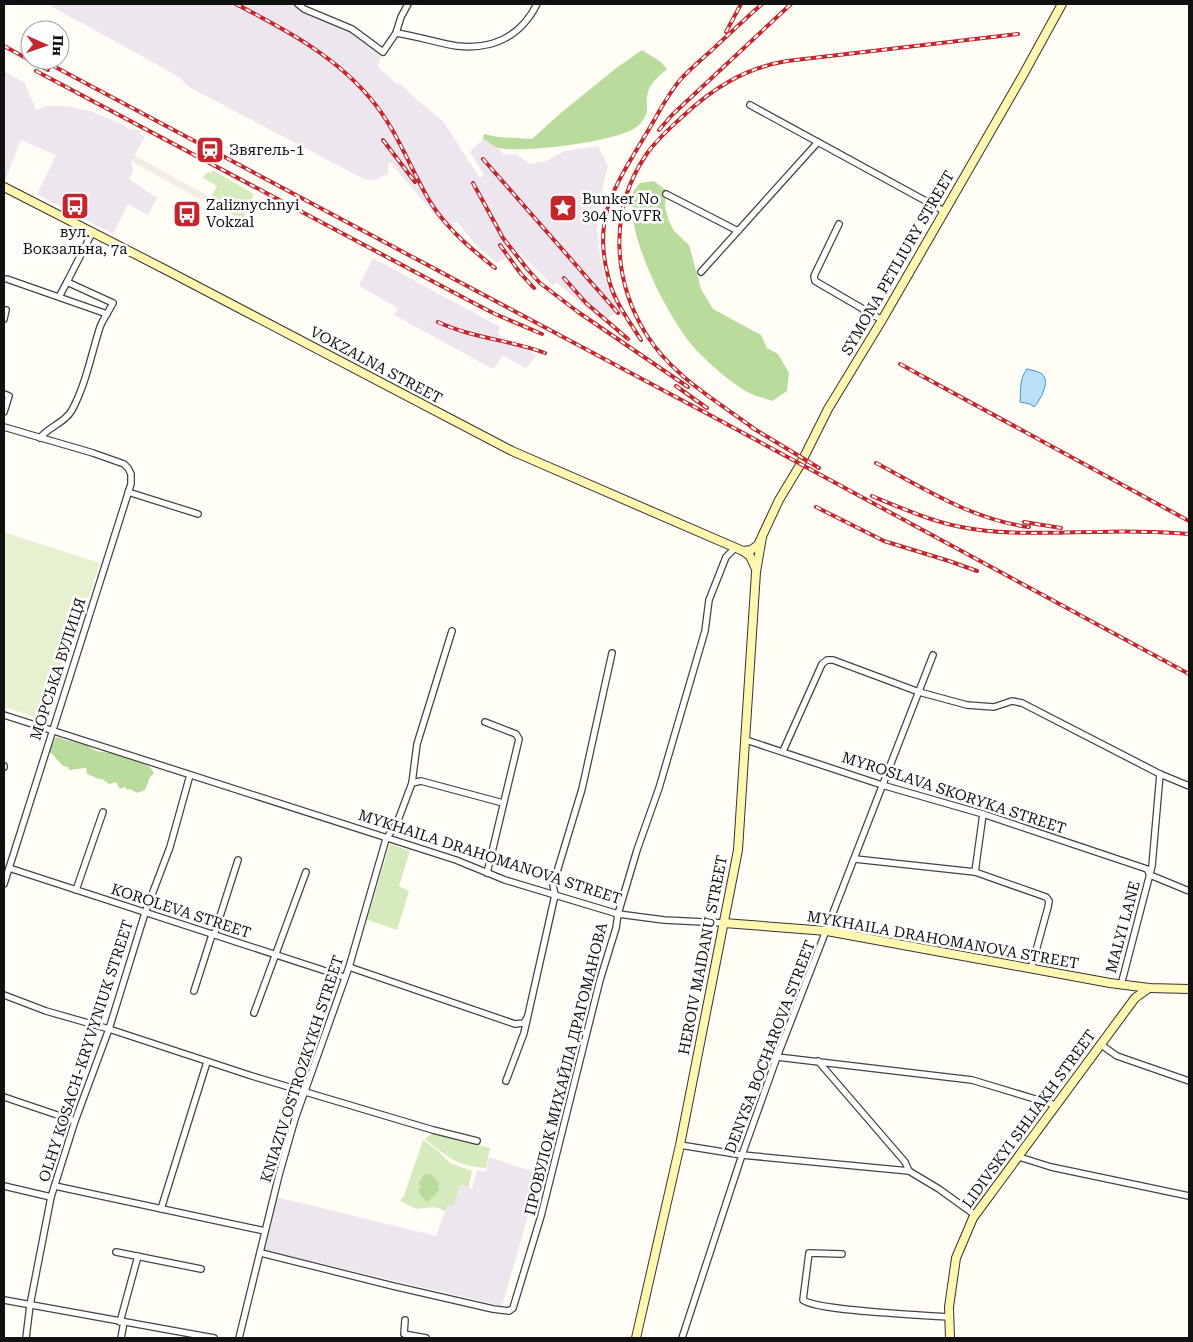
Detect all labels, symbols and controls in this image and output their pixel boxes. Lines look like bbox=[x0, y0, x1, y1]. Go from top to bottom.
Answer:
north arrow bbox=[20, 20, 70, 70]
text: Пн bbox=[50, 35, 66, 57]
station icon: Звягель-1 bbox=[195, 135, 225, 165]
place label: Звягель-1 bbox=[229, 141, 304, 159]
street label: SYMONA PETLIURY STREET bbox=[838, 167, 958, 359]
place label: Bunker No 304 NoVFR bbox=[582, 190, 663, 225]
bus stop icon: вул. Вокзальна, 7а bbox=[60, 191, 90, 221]
place icon: Bunker No 304 NoVFR bbox=[548, 193, 578, 223]
place label: Zaliznychnyi Vokzal bbox=[206, 196, 300, 231]
bus stop icon: Zaliznychnyi Vokzal bbox=[172, 199, 202, 229]
place label: вул. Вокзальна, 7а bbox=[23, 223, 127, 258]
street label: VOKZALNA STREET bbox=[307, 323, 445, 407]
street label: МОРСЬКА ВУЛИЦЯ bbox=[26, 596, 90, 742]
street label: MYROSLAVA SKORYKA STREET bbox=[840, 748, 1068, 838]
street label: MYKHAILA DRAHOMANOVA STREET bbox=[356, 806, 624, 908]
street label: HEROIV MAIDANU STREET bbox=[675, 854, 731, 1056]
street label: MALYI LANE bbox=[1102, 879, 1144, 975]
street label: KOROLEVA STREET bbox=[109, 880, 253, 942]
street label: MYKHAILA DRAHOMANOVA STREET bbox=[806, 907, 1080, 973]
street label: OLHY KOSACH-KRYVYNIUK STREET bbox=[35, 918, 137, 1184]
street label: ПРОВУЛОК МИХАЙЛА ДРАГОМАНОВА bbox=[521, 920, 611, 1217]
street label: DENYSA BOCHAROVA STREET bbox=[721, 938, 819, 1156]
street label: KNIAZIV OSTROZKYKH STREET bbox=[257, 953, 347, 1185]
street label: LIDIVSKYI SHLIAKH STREET bbox=[958, 1026, 1100, 1212]

